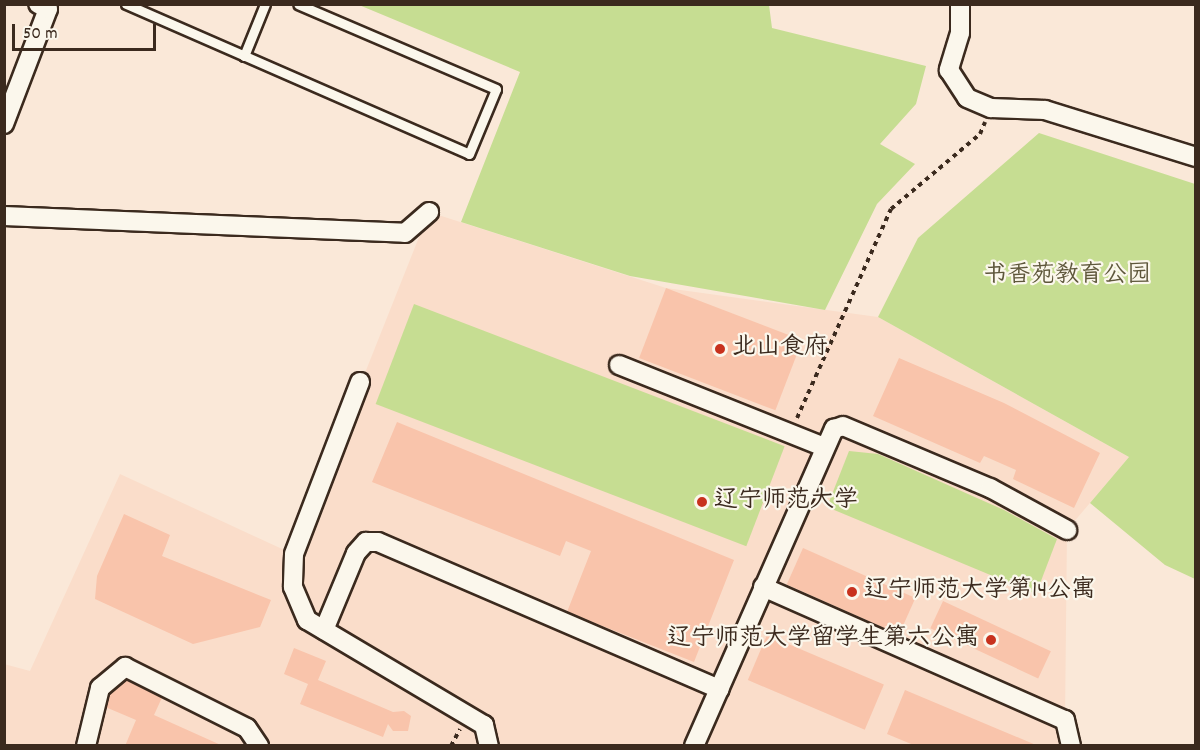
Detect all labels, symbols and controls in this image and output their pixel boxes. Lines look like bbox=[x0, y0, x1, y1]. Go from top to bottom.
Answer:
scale bar bbox=[15, 12, 159, 50]
text: 50 m bbox=[23, 22, 58, 47]
park label: 书香苑教育公园 bbox=[983, 263, 1151, 291]
place label: 北山食府 bbox=[732, 335, 828, 363]
marker: 北山食府 bbox=[713, 342, 727, 356]
place label: 辽宁师范大学 bbox=[714, 488, 858, 516]
marker: 辽宁师范大学 bbox=[695, 495, 709, 509]
place label: 辽宁师范大学第14公寓 bbox=[864, 578, 1095, 606]
marker: 辽宁师范大学第14公寓 bbox=[845, 585, 859, 599]
place label: 辽宁师范大学留学生第六公寓 bbox=[667, 626, 979, 654]
marker: 辽宁师范大学留学生第六公寓 bbox=[984, 633, 998, 647]

